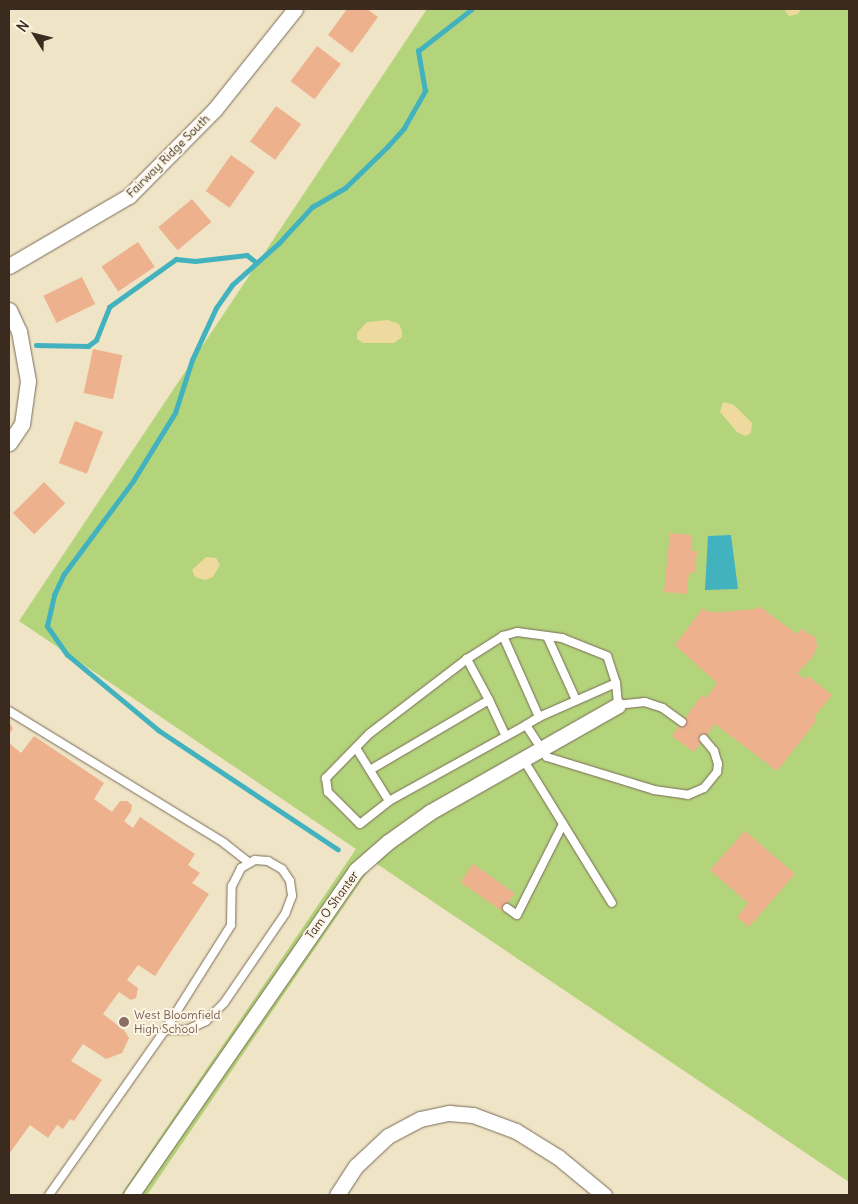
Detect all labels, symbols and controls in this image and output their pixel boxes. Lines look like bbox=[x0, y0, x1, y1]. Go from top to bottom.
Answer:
north arrow bbox=[10, 10, 60, 60]
text: N bbox=[13, 17, 33, 35]
street label: Fairway Ridge South bbox=[124, 112, 212, 200]
street label: Tam O Shanter bbox=[303, 868, 361, 942]
place label: West Bloomfield High School bbox=[134, 1008, 221, 1036]
marker: West Bloomfield High School bbox=[118, 1016, 130, 1028]

